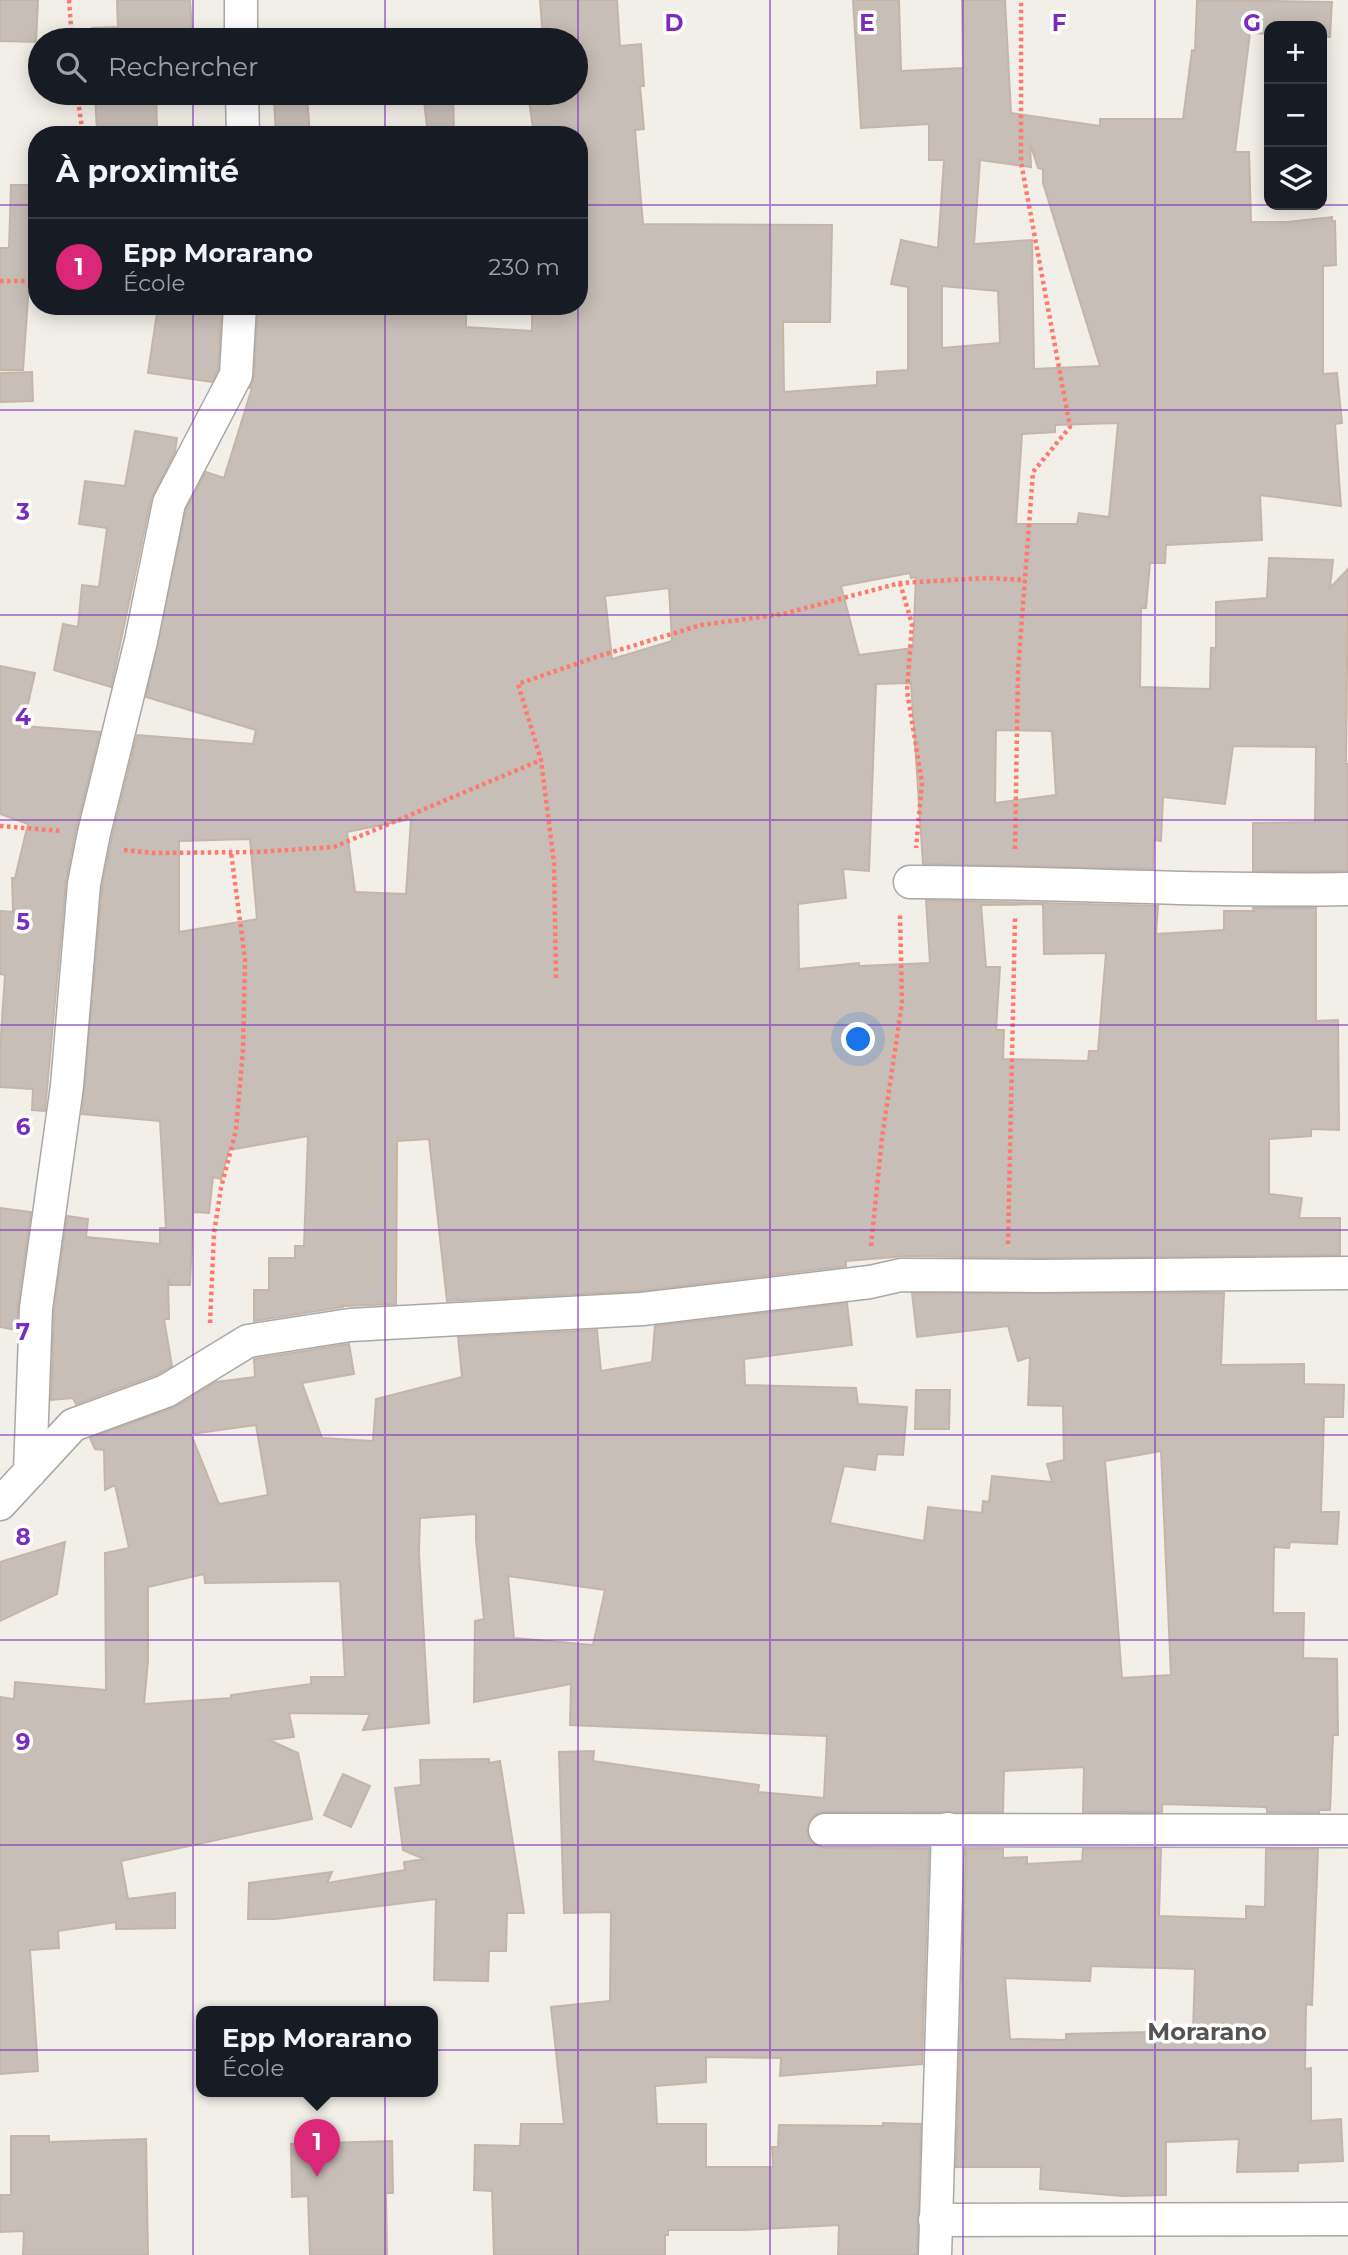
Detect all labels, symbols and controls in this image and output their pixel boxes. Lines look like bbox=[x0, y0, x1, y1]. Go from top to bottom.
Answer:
text: D bbox=[665, 9, 684, 37]
text: E bbox=[859, 9, 875, 37]
text: F bbox=[1052, 9, 1067, 37]
text: G bbox=[1243, 9, 1261, 37]
map controls bbox=[1264, 21, 1327, 210]
button: + bbox=[1264, 21, 1327, 84]
search box bbox=[28, 28, 588, 105]
icon: search bbox=[52, 48, 90, 86]
text: Rechercher bbox=[108, 51, 258, 83]
button: − bbox=[1264, 84, 1327, 147]
button: layers bbox=[1264, 147, 1327, 210]
text: À proximité bbox=[56, 153, 239, 190]
text: Epp Morarano bbox=[123, 237, 313, 269]
text: 1 bbox=[74, 253, 84, 281]
text: 230 m bbox=[488, 253, 560, 281]
text: École bbox=[123, 269, 185, 297]
text: 3 bbox=[15, 498, 30, 526]
text: 4 bbox=[15, 703, 31, 731]
text: 5 bbox=[16, 908, 30, 936]
your location bbox=[841, 1022, 875, 1056]
text: 6 bbox=[16, 1113, 31, 1141]
text: 7 bbox=[16, 1318, 30, 1346]
text: 8 bbox=[15, 1523, 31, 1551]
text: 9 bbox=[16, 1728, 30, 1756]
popup bbox=[196, 2006, 438, 2097]
district label: Morarano bbox=[1147, 2017, 1267, 2046]
text: Epp Morarano bbox=[222, 2022, 412, 2054]
text: École bbox=[222, 2054, 284, 2082]
pin: 1 bbox=[294, 2119, 340, 2177]

